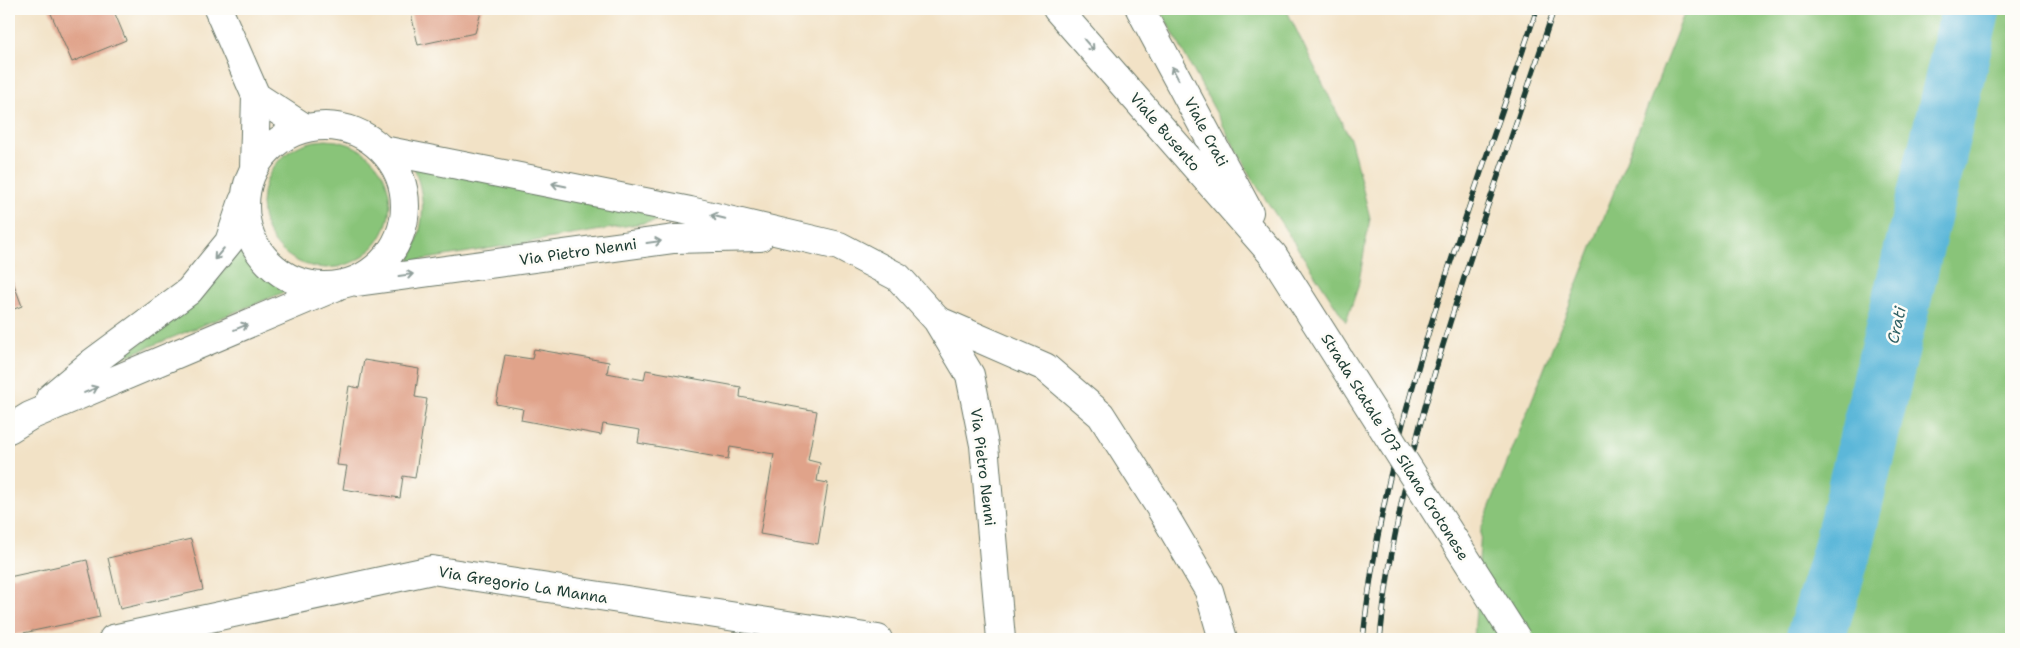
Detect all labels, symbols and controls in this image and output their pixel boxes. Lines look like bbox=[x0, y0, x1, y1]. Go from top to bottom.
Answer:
one-way arrow bbox=[1083, 39, 1095, 52]
one-way arrow bbox=[1170, 66, 1180, 81]
street label: Viale Busento bbox=[1125, 88, 1205, 176]
street label: Viale Crati bbox=[1179, 94, 1233, 170]
one-way arrow bbox=[551, 179, 567, 189]
one-way arrow bbox=[710, 212, 726, 221]
street label: Via Pietro Nenni bbox=[518, 234, 638, 270]
one-way arrow bbox=[645, 237, 661, 247]
one-way arrow bbox=[214, 247, 225, 260]
one-way arrow bbox=[397, 270, 413, 280]
water label: Crati bbox=[1882, 304, 1911, 346]
one-way arrow bbox=[233, 322, 248, 332]
street label: Strada Statale 107 Silana Crotonese bbox=[1317, 330, 1473, 564]
one-way arrow bbox=[83, 385, 98, 394]
street label: Via Pietro Nenni bbox=[966, 407, 1000, 527]
street label: Via Gregorio La Manna bbox=[437, 562, 610, 608]

